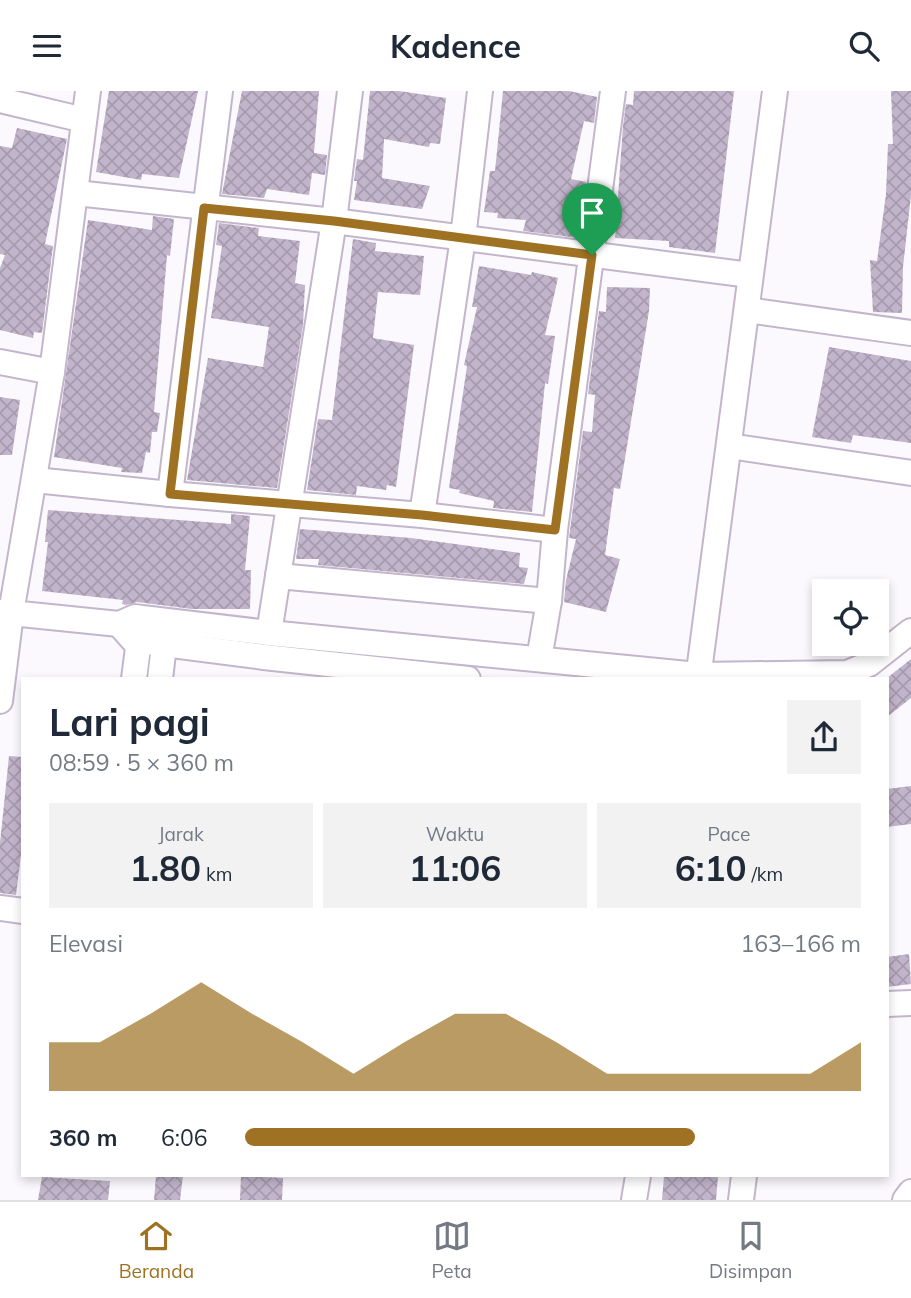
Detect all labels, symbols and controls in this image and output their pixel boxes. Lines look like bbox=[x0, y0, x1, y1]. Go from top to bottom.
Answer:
text: Kadence bbox=[390, 26, 521, 66]
icon: menu bbox=[28, 27, 66, 65]
icon: search bbox=[845, 27, 883, 65]
pin bbox=[562, 183, 622, 255]
icon: arrive bbox=[573, 194, 611, 232]
map controls bbox=[812, 579, 889, 656]
button: locate bbox=[812, 579, 889, 656]
text: Lari pagi bbox=[49, 698, 210, 746]
button: share bbox=[787, 700, 861, 774]
text: 08:59 · 5 × 360 m bbox=[49, 748, 234, 777]
text: Jarak bbox=[158, 822, 204, 846]
text: Waktu bbox=[426, 822, 484, 846]
text: Pace bbox=[708, 822, 750, 846]
text: 1.80 bbox=[129, 846, 201, 890]
text: 11:06 bbox=[409, 846, 501, 890]
text: 6:10 bbox=[675, 846, 746, 890]
text: km bbox=[201, 862, 233, 886]
text: /km bbox=[746, 862, 783, 886]
text: Elevasi bbox=[49, 929, 123, 958]
text: 163–166 m bbox=[740, 929, 861, 958]
text: 360 m bbox=[49, 1123, 117, 1152]
text: 6:06 bbox=[161, 1123, 208, 1152]
tab: Beranda bbox=[119, 1217, 194, 1283]
tab: Peta bbox=[431, 1217, 472, 1283]
tab: Disimpan bbox=[709, 1217, 792, 1283]

